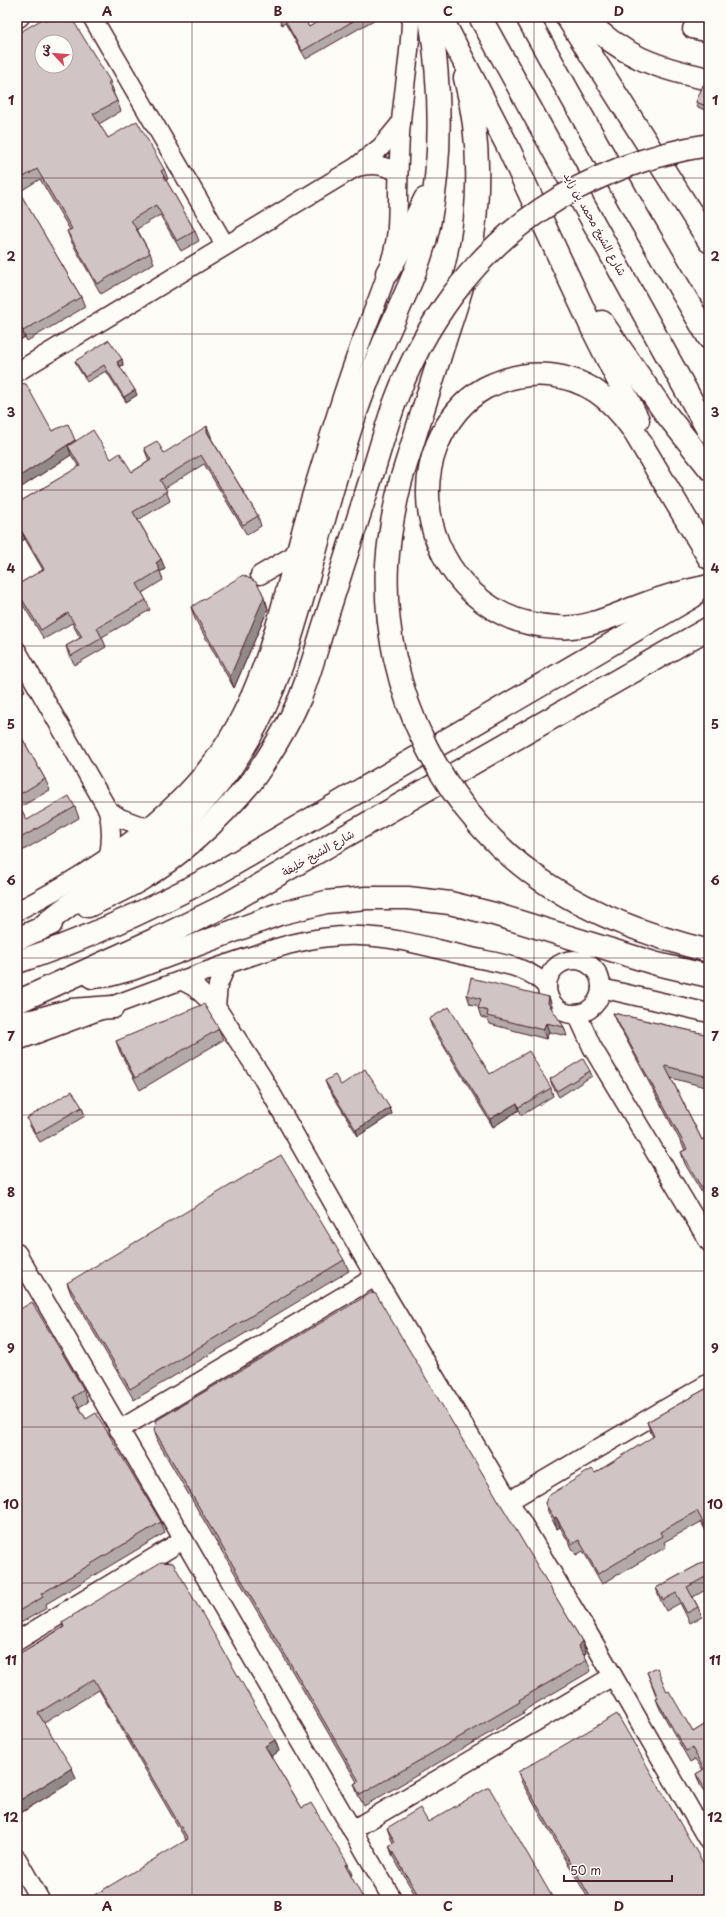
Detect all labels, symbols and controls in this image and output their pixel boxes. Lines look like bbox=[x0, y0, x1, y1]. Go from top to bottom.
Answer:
text: A bbox=[102, 1, 112, 20]
text: B bbox=[274, 1, 283, 20]
text: C bbox=[443, 1, 453, 20]
text: D bbox=[614, 1, 624, 20]
north arrow bbox=[34, 34, 74, 74]
text: ش bbox=[34, 40, 55, 59]
text: 1 bbox=[8, 90, 14, 109]
text: 1 bbox=[712, 90, 718, 109]
street label: شارع الشيخ محمد بن زايد bbox=[559, 169, 631, 279]
text: 2 bbox=[6, 246, 16, 265]
text: 2 bbox=[710, 246, 720, 265]
text: 3 bbox=[7, 402, 16, 421]
text: 3 bbox=[711, 402, 720, 421]
text: 4 bbox=[7, 558, 16, 577]
text: 4 bbox=[711, 558, 720, 577]
text: 5 bbox=[7, 714, 15, 733]
text: 5 bbox=[711, 714, 719, 733]
street label: شارع الشيخ خليفة bbox=[278, 825, 358, 881]
text: 6 bbox=[6, 870, 16, 889]
text: 6 bbox=[710, 870, 720, 889]
text: 7 bbox=[7, 1026, 15, 1045]
text: 7 bbox=[711, 1026, 719, 1045]
text: 8 bbox=[7, 1182, 15, 1201]
text: 8 bbox=[711, 1182, 719, 1201]
text: 9 bbox=[7, 1338, 15, 1357]
text: 9 bbox=[711, 1338, 719, 1357]
text: 10 bbox=[3, 1494, 19, 1513]
text: 10 bbox=[707, 1494, 723, 1513]
text: 11 bbox=[5, 1650, 17, 1669]
text: 11 bbox=[709, 1650, 721, 1669]
text: 12 bbox=[3, 1807, 19, 1826]
text: 12 bbox=[707, 1807, 723, 1826]
scale bar bbox=[564, 1857, 672, 1883]
text: 50 m bbox=[570, 1861, 601, 1879]
text: A bbox=[102, 1896, 112, 1915]
text: B bbox=[274, 1896, 283, 1915]
text: C bbox=[443, 1896, 453, 1915]
text: D bbox=[614, 1896, 624, 1915]

